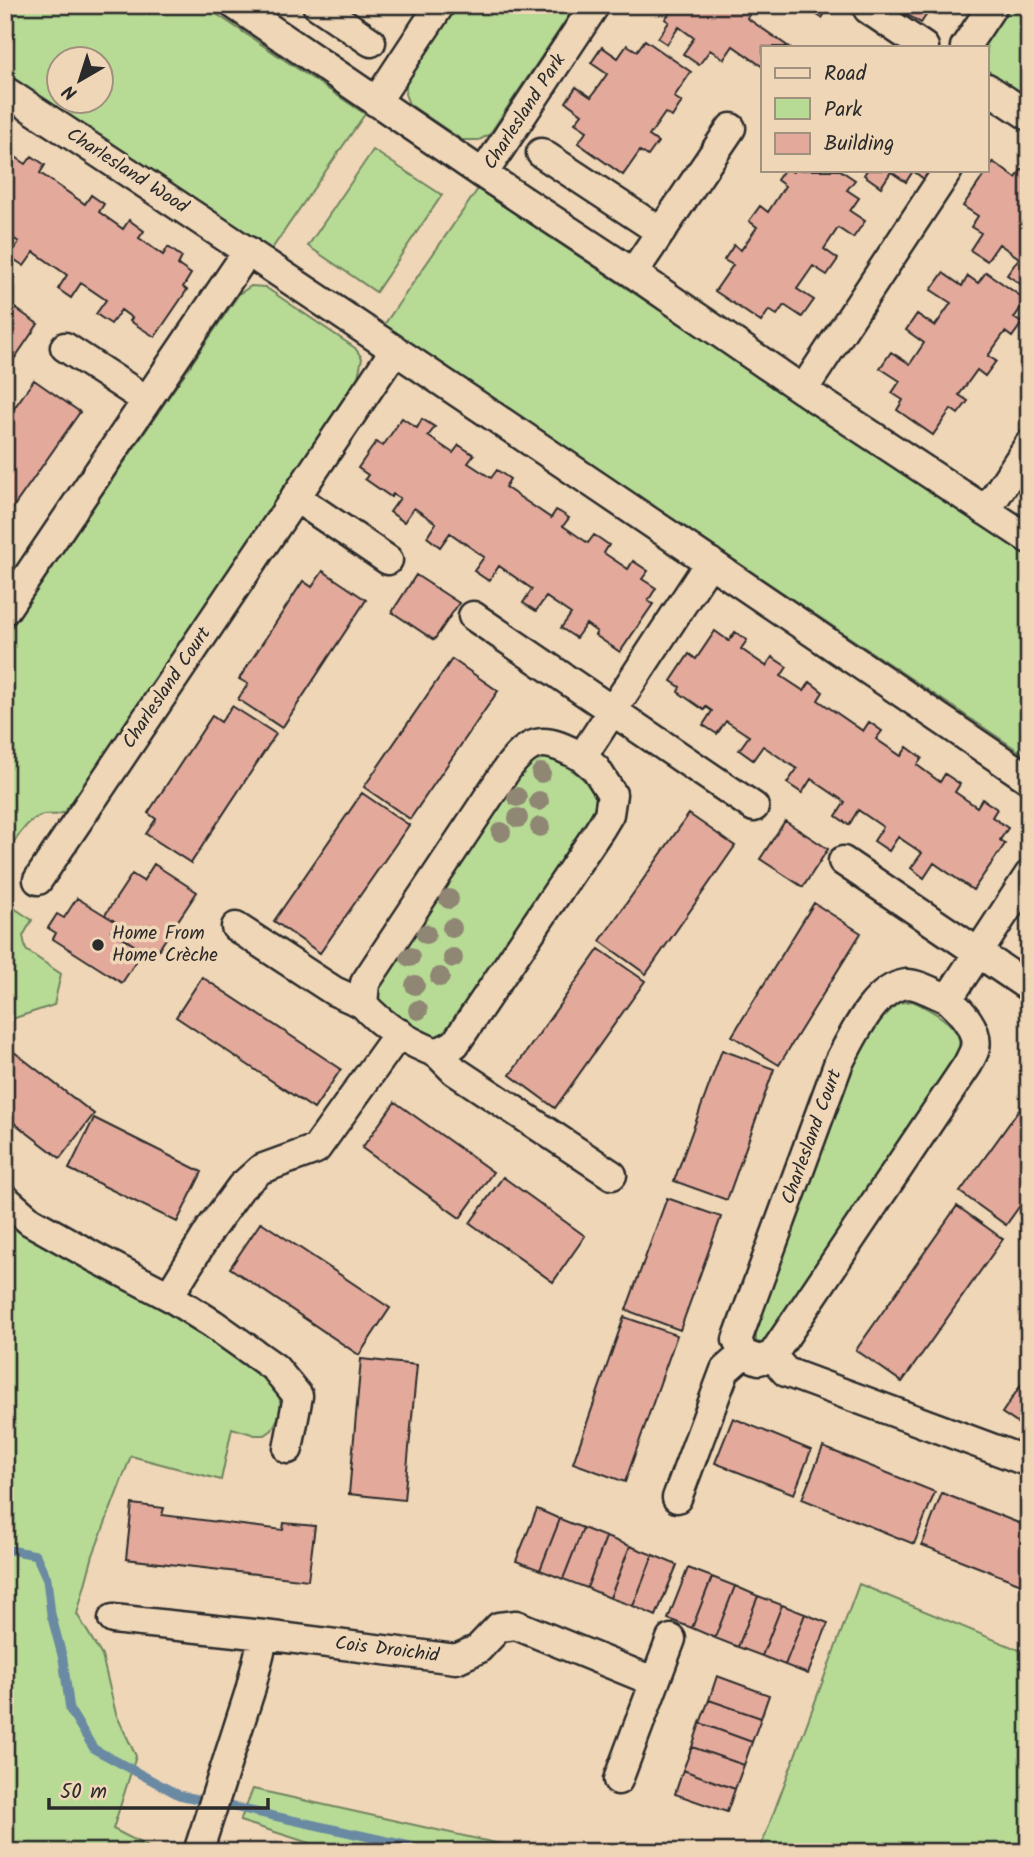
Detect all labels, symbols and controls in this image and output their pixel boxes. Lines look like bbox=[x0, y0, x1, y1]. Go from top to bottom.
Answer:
north arrow bbox=[46, 46, 116, 116]
legend bbox=[761, 46, 988, 172]
street label: Charlesland Park bbox=[476, 48, 574, 176]
text: Road bbox=[824, 58, 867, 91]
text: N bbox=[56, 76, 85, 107]
text: Park bbox=[824, 94, 862, 127]
street label: Charlesland Wood bbox=[60, 120, 194, 222]
text: Building bbox=[824, 128, 894, 161]
street label: Charlesland Court bbox=[115, 620, 219, 755]
place label: Home From Home Crèche bbox=[112, 919, 218, 971]
marker: Home From Home Crèche bbox=[90, 937, 106, 953]
street label: Charlesland Court bbox=[774, 1065, 851, 1209]
street label: Cois Droichid bbox=[333, 1629, 441, 1671]
scale bar bbox=[49, 1766, 268, 1810]
text: 50 m bbox=[60, 1776, 107, 1809]

